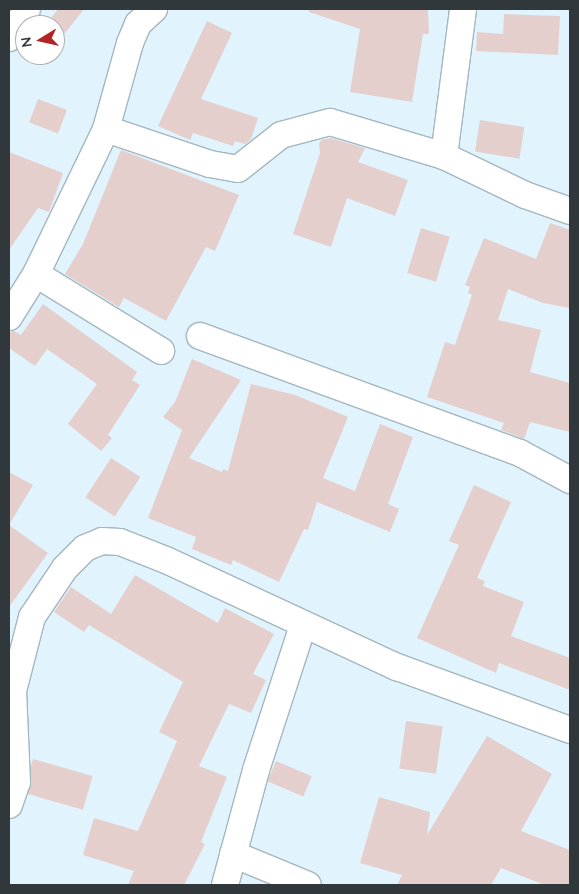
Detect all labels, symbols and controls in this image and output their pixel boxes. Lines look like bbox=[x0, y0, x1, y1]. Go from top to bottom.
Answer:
north arrow bbox=[15, 15, 65, 65]
text: N bbox=[16, 36, 36, 49]

